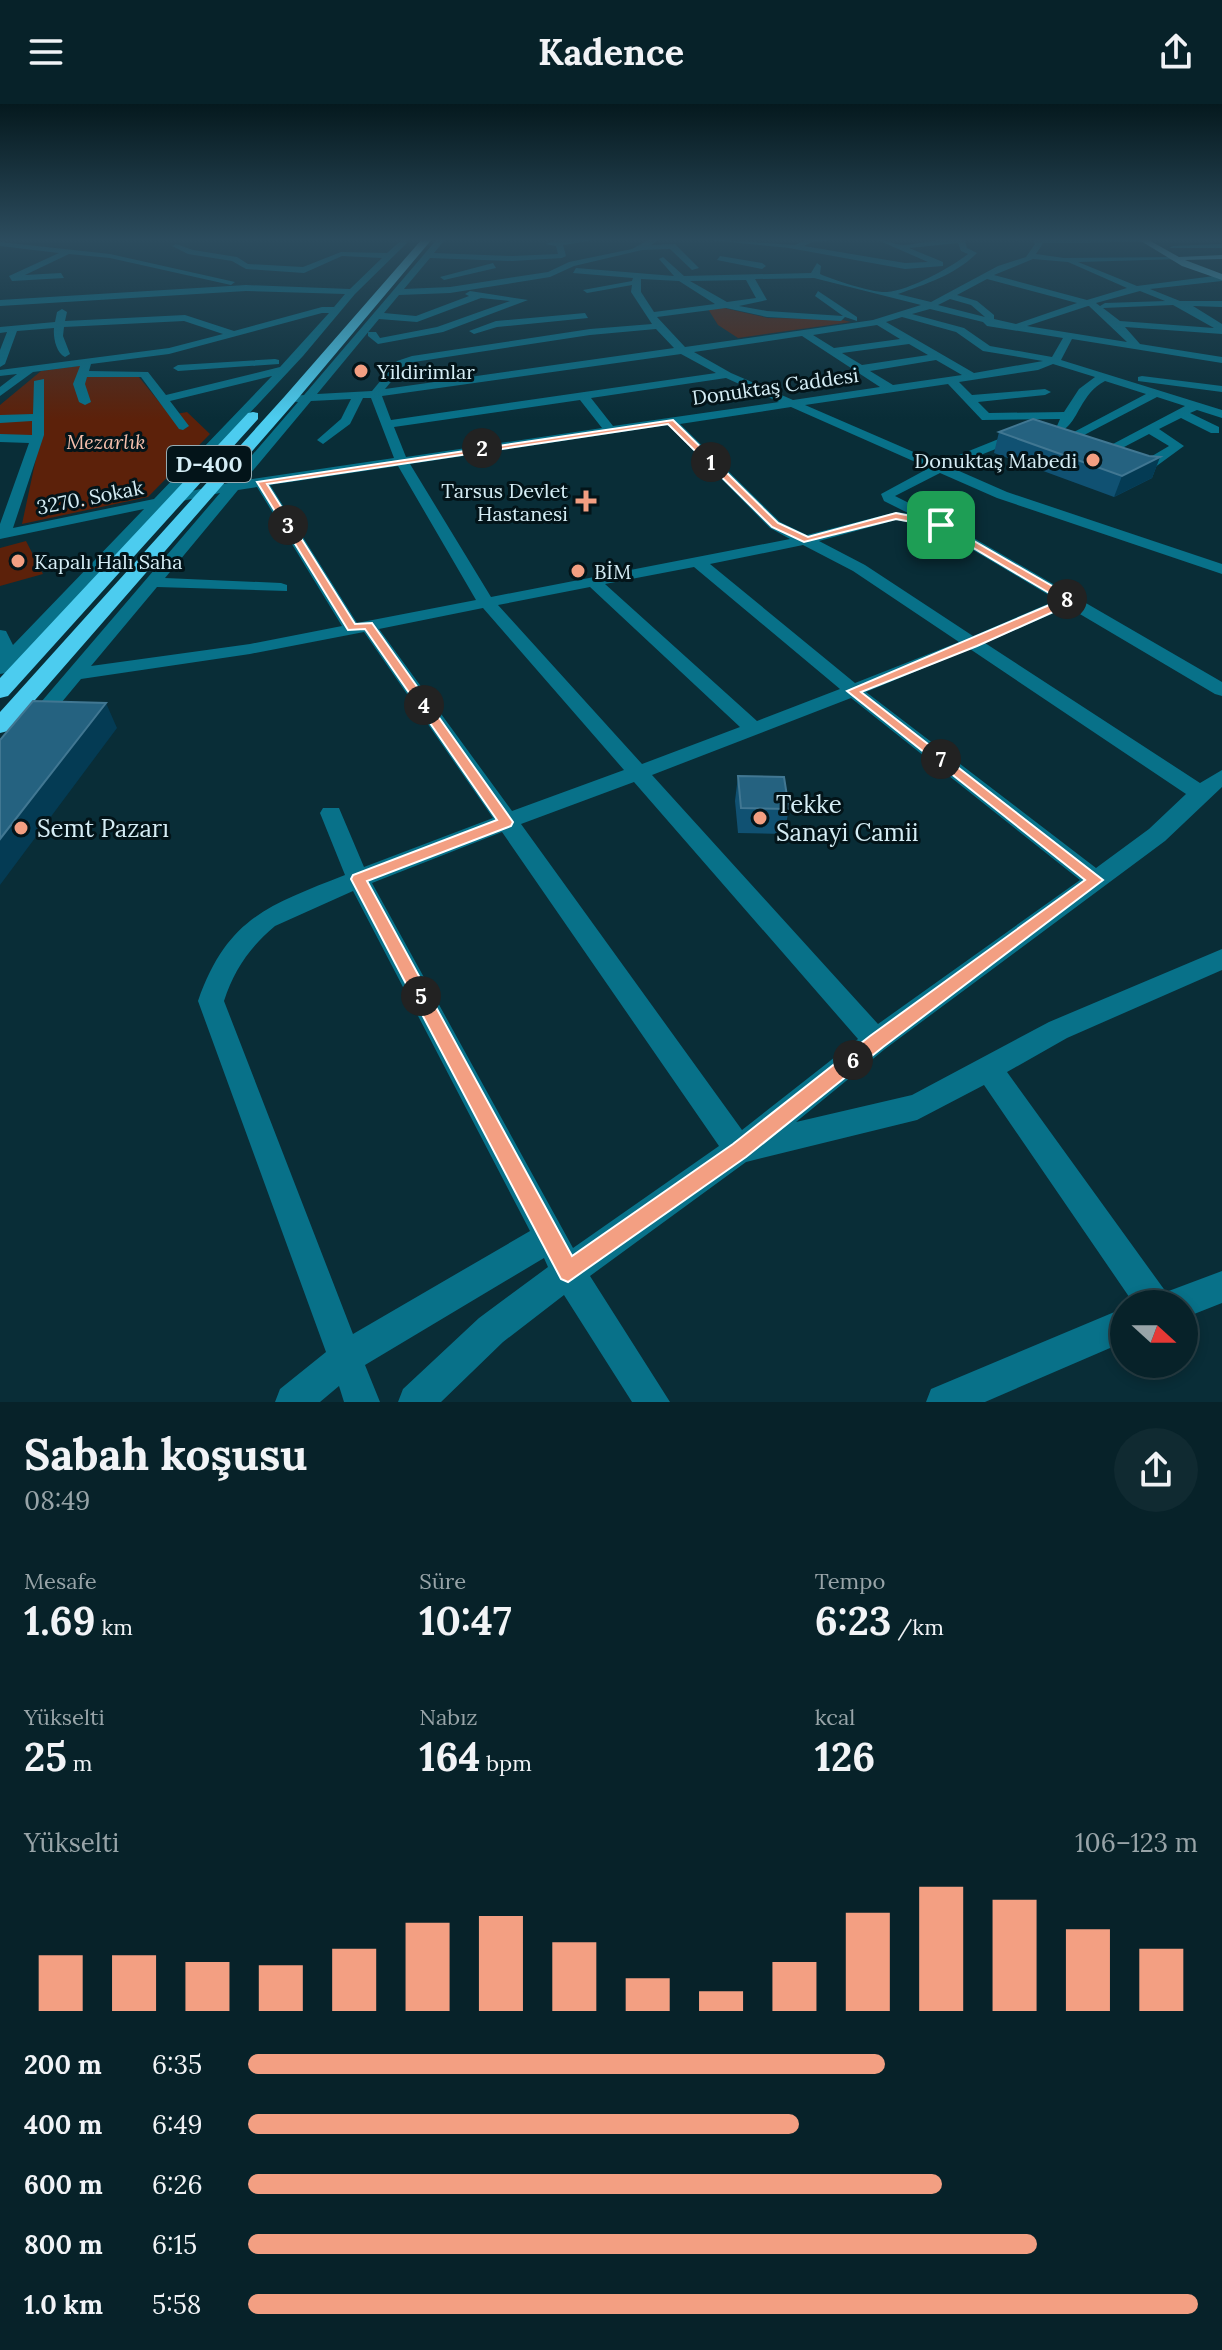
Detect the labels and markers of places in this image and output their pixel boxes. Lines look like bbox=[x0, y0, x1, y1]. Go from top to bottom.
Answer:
place label: Yildirimlar bbox=[376, 359, 475, 384]
marker: Yildirimlar bbox=[352, 362, 370, 380]
pin: 2 bbox=[462, 428, 502, 468]
pin: 1 bbox=[691, 442, 731, 482]
place label: Donuktaş Mabedi bbox=[914, 448, 1077, 473]
marker: Donuktaş Mabedi bbox=[1084, 451, 1102, 469]
place label: Tarsus Devlet Hastanesi bbox=[441, 478, 568, 526]
marker: Tarsus Devlet Hastanesi bbox=[575, 490, 597, 512]
pin bbox=[907, 491, 975, 559]
pin: 3 bbox=[268, 505, 308, 545]
place label: Kapalı Halı Saha bbox=[34, 549, 183, 574]
marker: Kapalı Halı Saha bbox=[9, 552, 27, 570]
place label: BİM bbox=[594, 559, 631, 584]
marker: BİM bbox=[569, 562, 587, 580]
pin: 8 bbox=[1047, 579, 1087, 619]
pin: 4 bbox=[404, 685, 444, 725]
pin: 7 bbox=[921, 739, 961, 779]
place label: Tekke Sanayi Camii bbox=[776, 789, 919, 848]
marker: Tekke Sanayi Camii bbox=[751, 809, 769, 827]
place label: Semt Pazarı bbox=[37, 813, 169, 844]
marker: Semt Pazarı bbox=[12, 819, 30, 837]
pin: 5 bbox=[401, 976, 441, 1016]
pin: 6 bbox=[833, 1040, 873, 1080]

